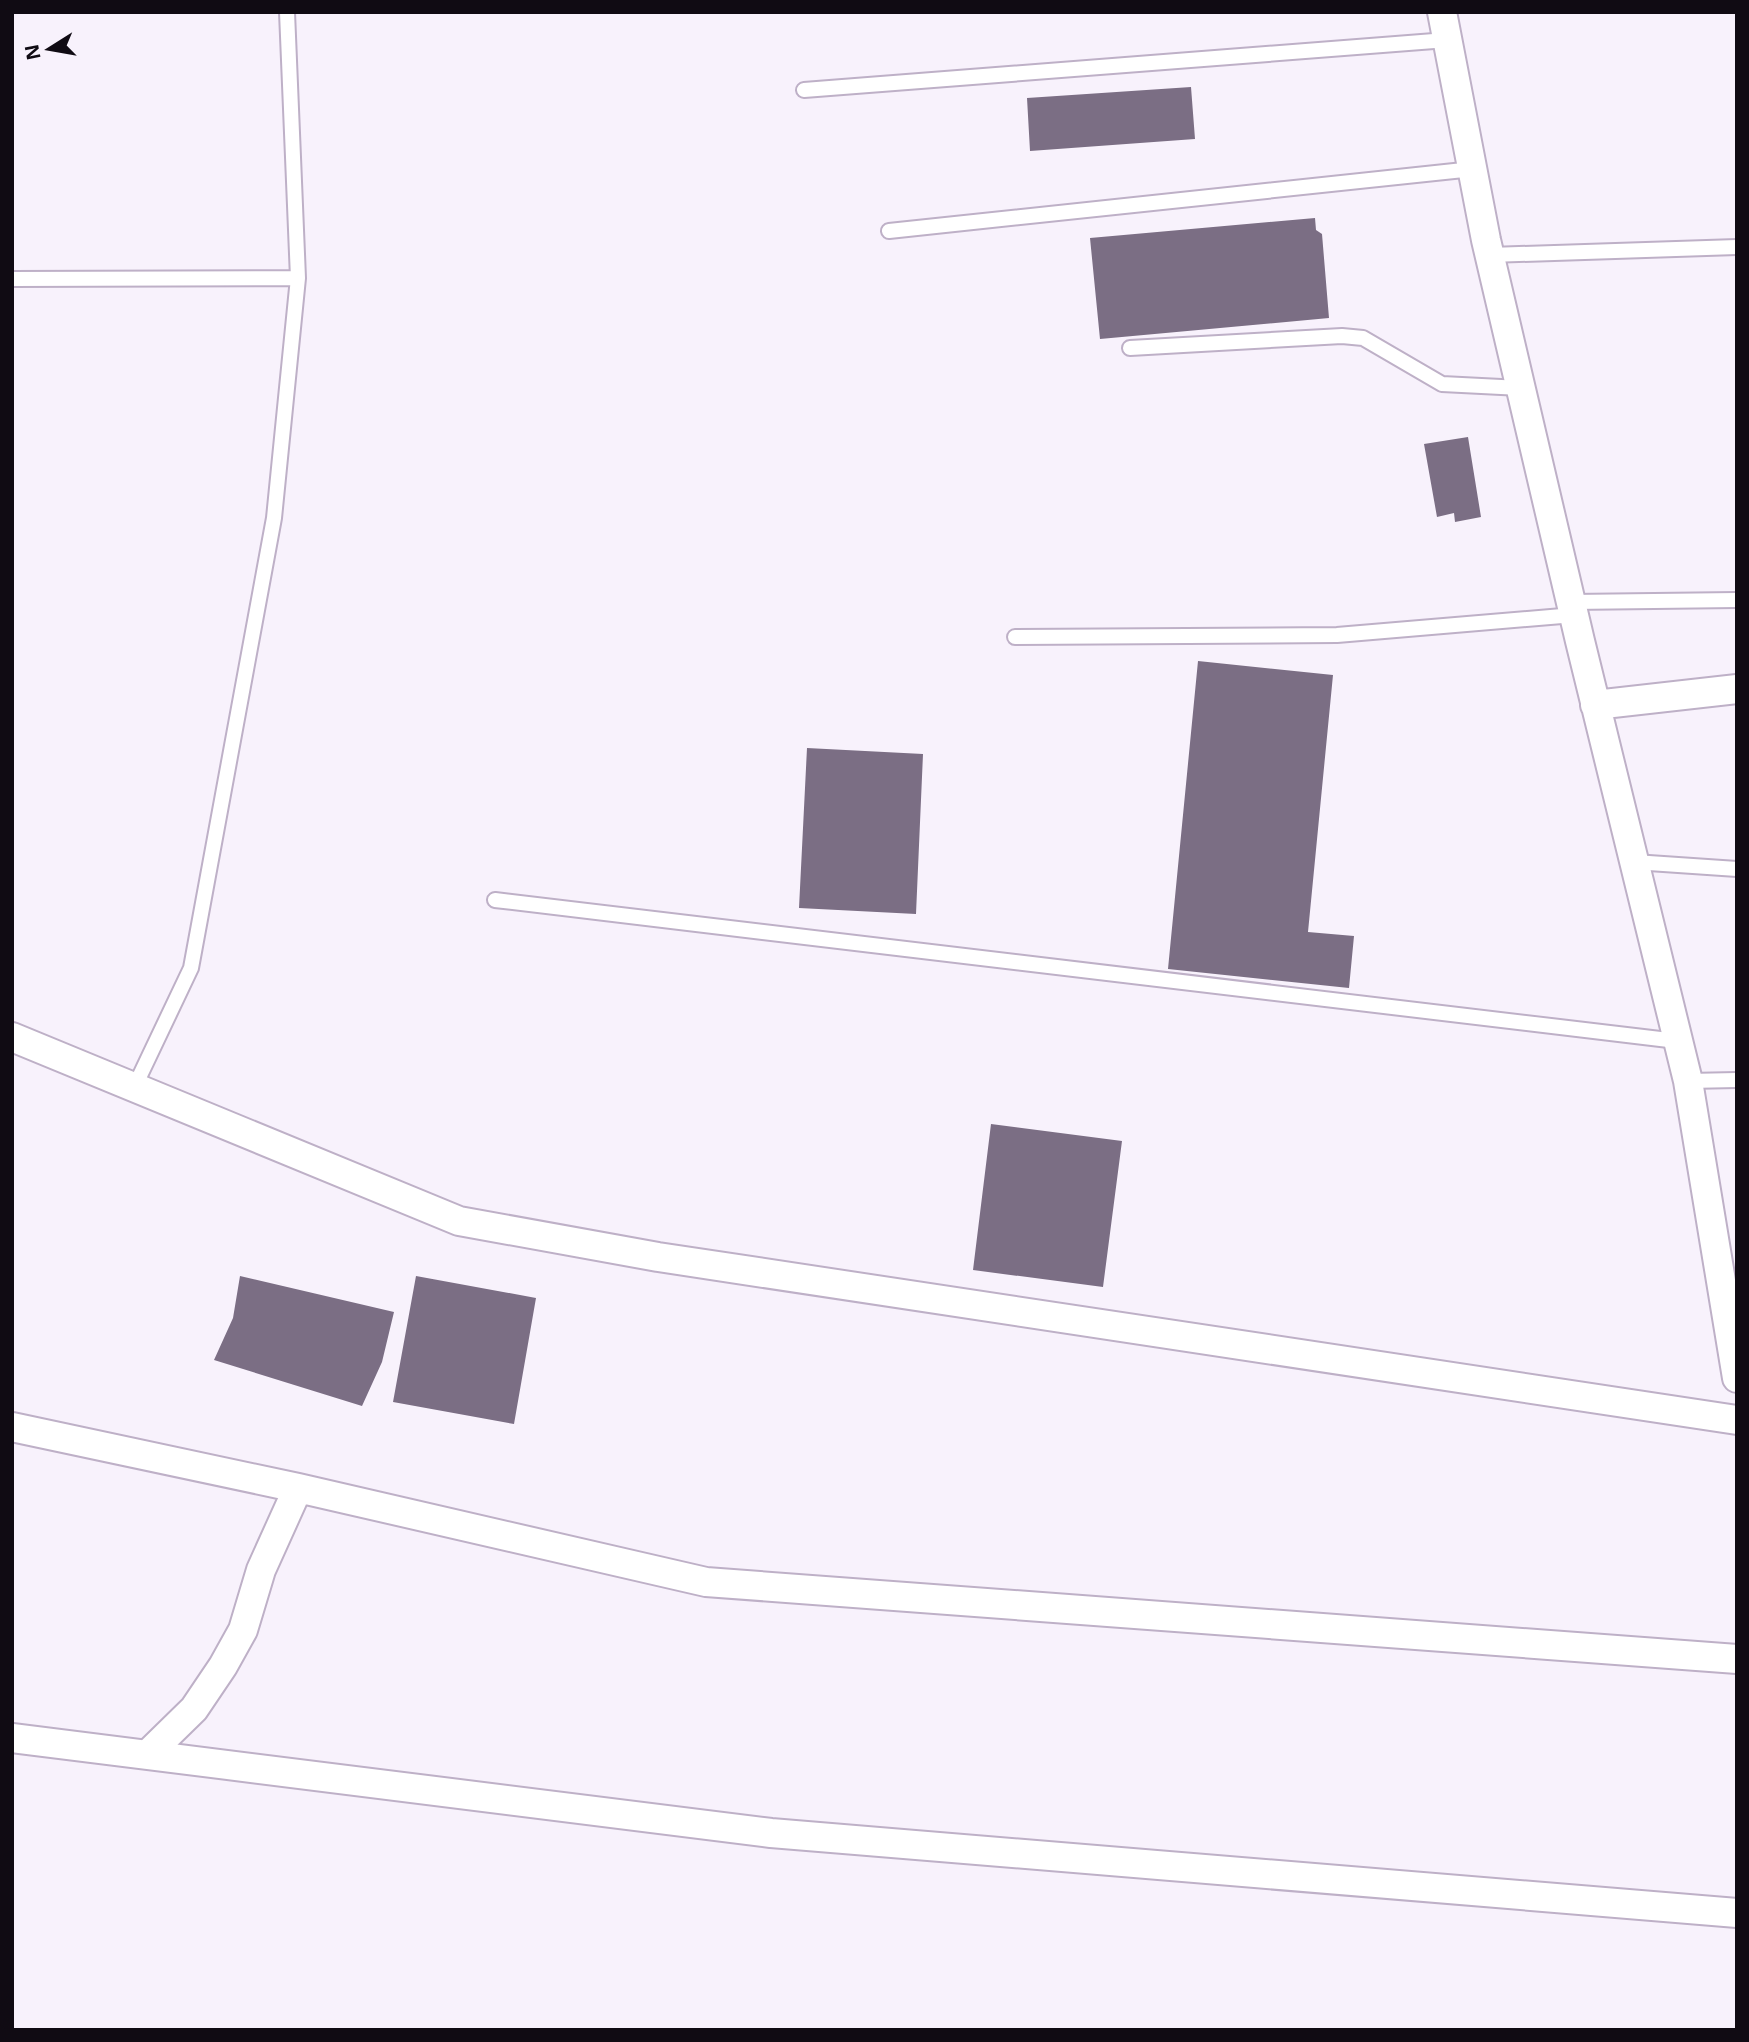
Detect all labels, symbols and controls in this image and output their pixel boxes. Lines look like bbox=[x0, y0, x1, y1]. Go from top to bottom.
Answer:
north arrow bbox=[14, 14, 84, 84]
text: N bbox=[18, 42, 47, 62]

